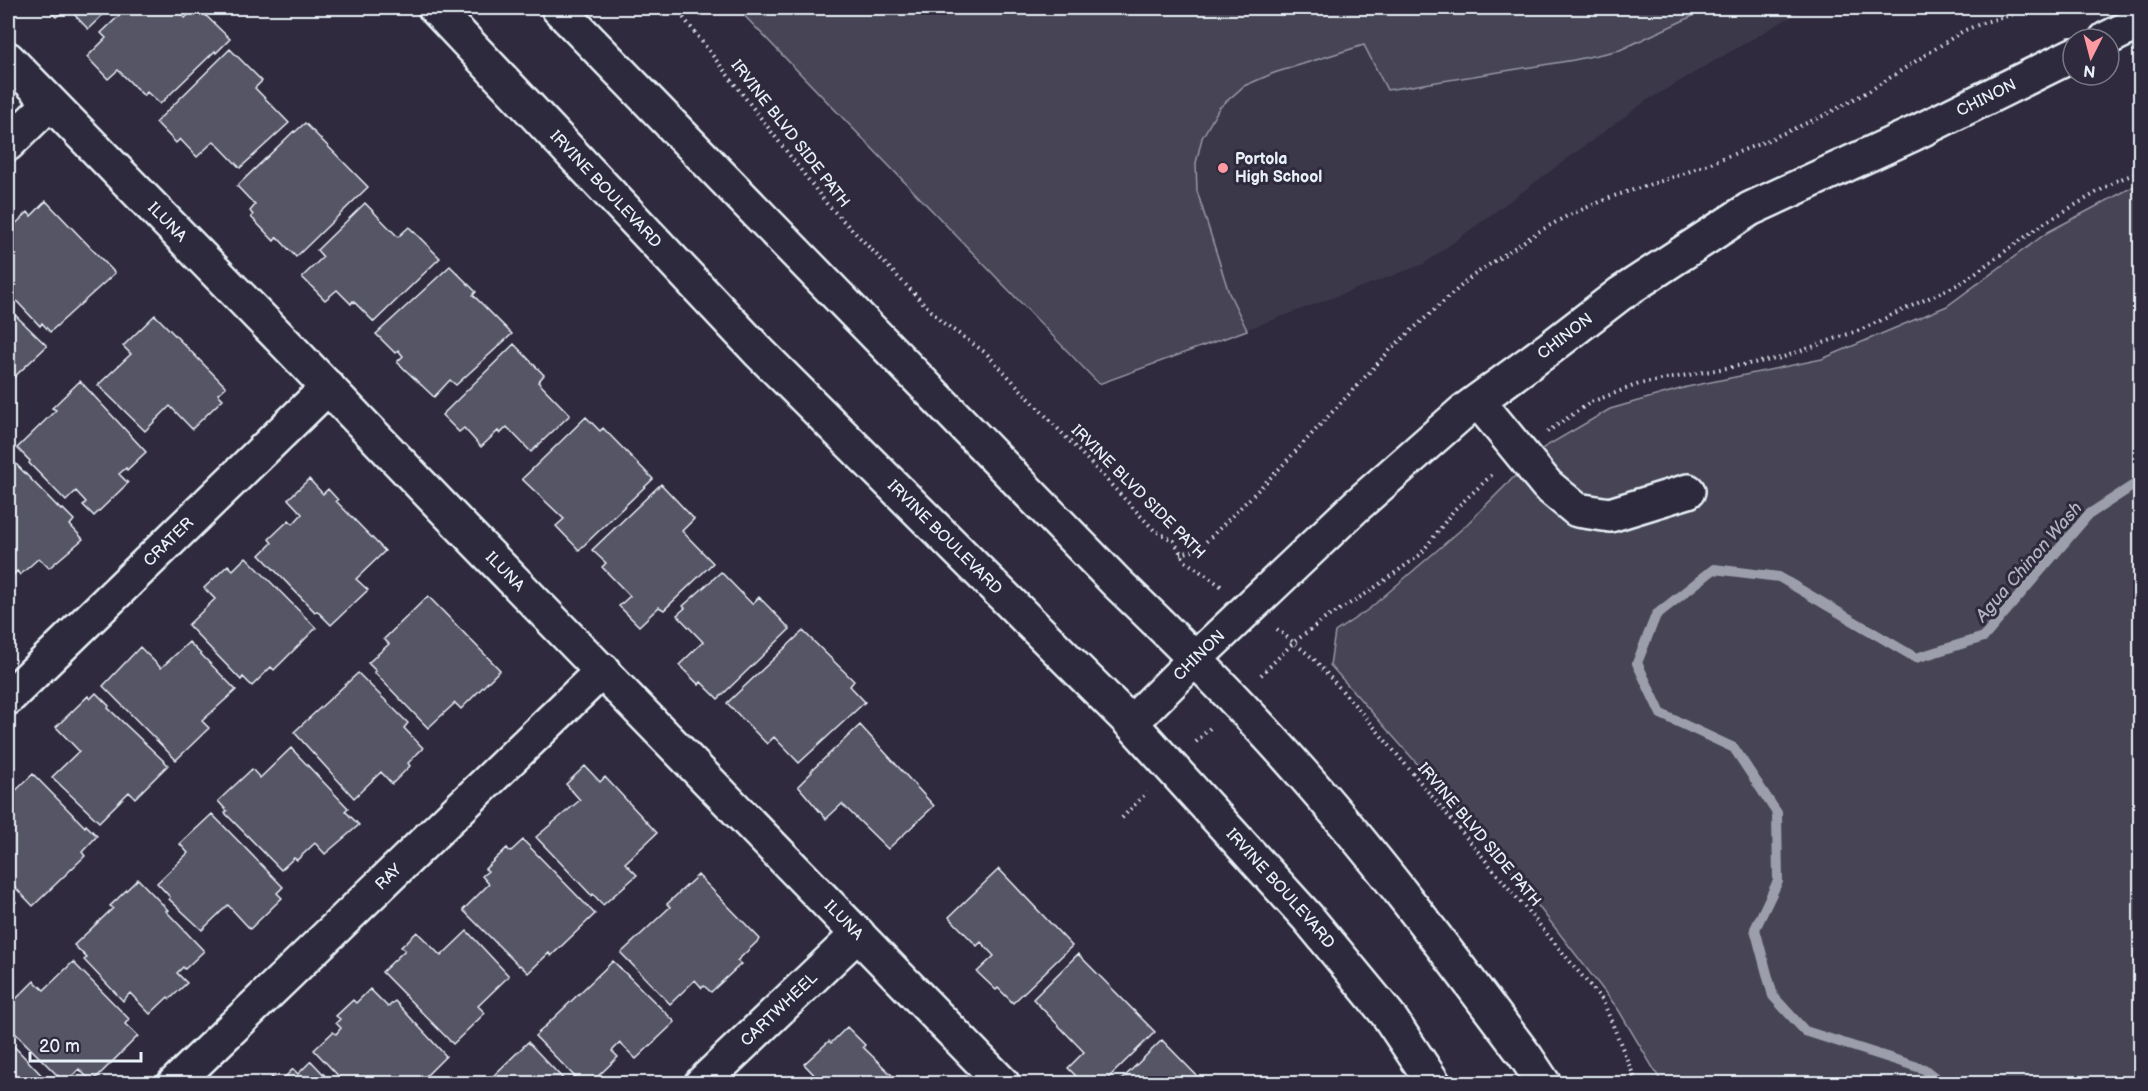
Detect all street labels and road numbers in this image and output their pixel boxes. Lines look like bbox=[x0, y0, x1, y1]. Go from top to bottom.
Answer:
street label: IRVINE BLVD SIDE PATH bbox=[727, 56, 853, 212]
street label: CHINON bbox=[1953, 75, 2019, 121]
street label: IRVINE BOULEVARD bbox=[546, 127, 665, 252]
street label: ILUNA bbox=[144, 198, 191, 246]
street label: CHINON bbox=[1534, 309, 1596, 363]
street label: IRVINE BLVD SIDE PATH bbox=[1067, 421, 1209, 563]
street label: IRVINE BOULEVARD bbox=[884, 476, 1006, 598]
street label: CRATER bbox=[140, 513, 198, 570]
street label: ILUNA bbox=[482, 548, 529, 595]
street label: CHINON bbox=[1169, 626, 1229, 685]
street label: IRVINE BLVD SIDE PATH bbox=[1413, 759, 1545, 911]
street label: IRVINE BOULEVARD bbox=[1222, 825, 1339, 952]
street label: RAY bbox=[371, 860, 406, 894]
street label: ILUNA bbox=[820, 896, 867, 944]
street label: CARTWHEEL bbox=[737, 968, 822, 1050]

